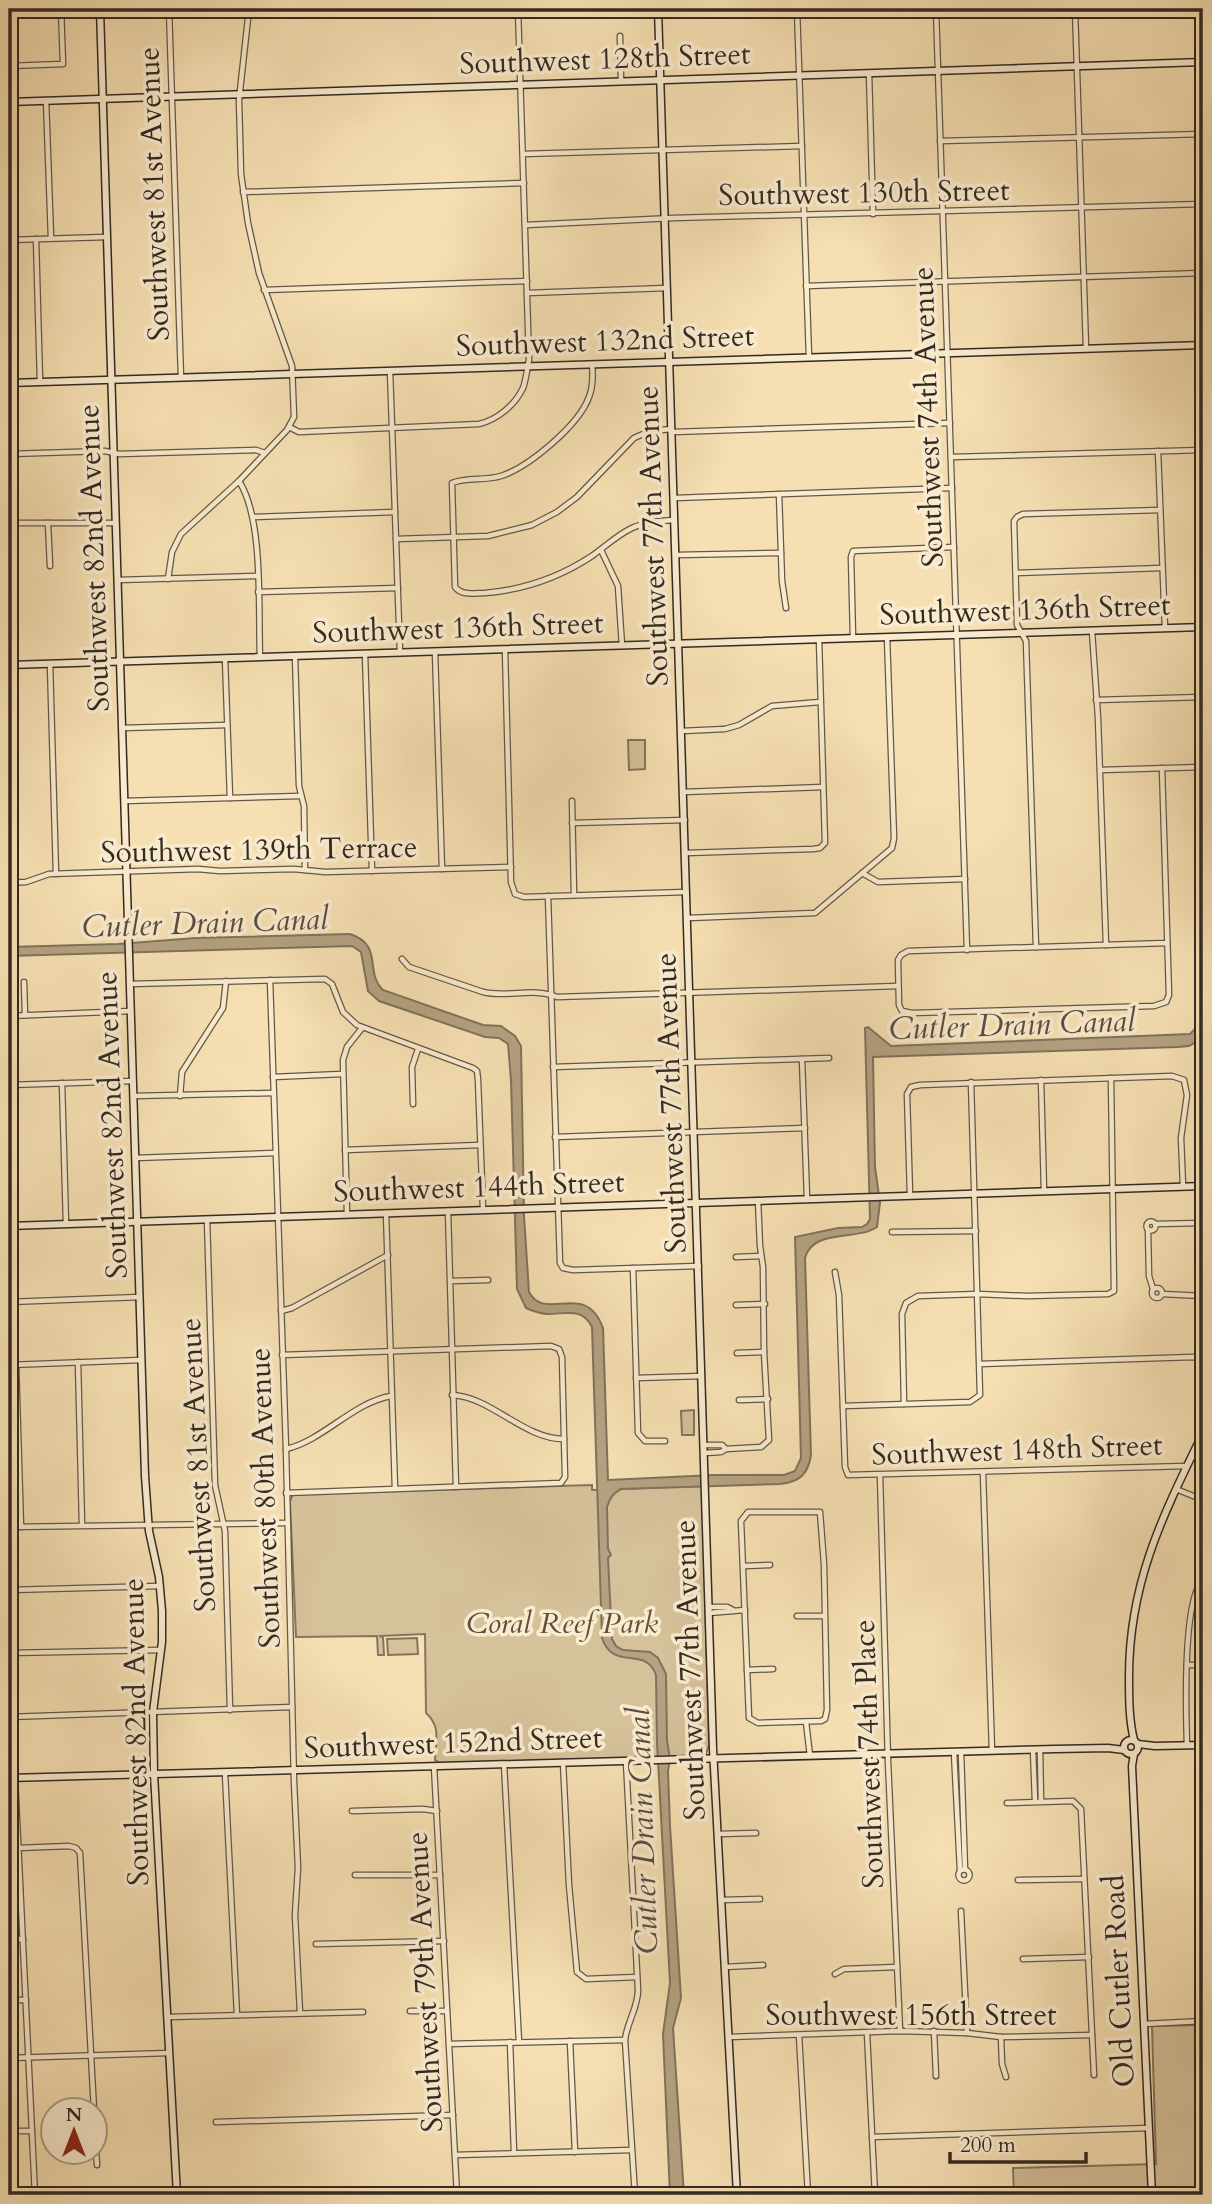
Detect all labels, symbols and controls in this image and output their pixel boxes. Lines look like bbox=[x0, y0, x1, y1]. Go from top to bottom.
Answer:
street label: Southwest 128th Street bbox=[459, 33, 752, 85]
street label: Southwest 81st Avenue bbox=[128, 46, 180, 342]
street label: Southwest 130th Street bbox=[718, 170, 1010, 216]
street label: Southwest 74th Avenue bbox=[902, 266, 954, 568]
street label: Southwest 132nd Street bbox=[455, 315, 755, 367]
street label: Southwest 77th Avenue bbox=[627, 385, 679, 687]
street label: Southwest 82nd Avenue bbox=[68, 403, 120, 713]
street label: Southwest 136th Street bbox=[879, 584, 1172, 636]
street label: Southwest 136th Street bbox=[312, 602, 605, 654]
street label: Southwest 139th Terrace bbox=[100, 827, 418, 873]
water label: Cutler Drain Canal bbox=[81, 897, 331, 949]
street label: Southwest 77th Avenue bbox=[645, 952, 697, 1254]
street label: Southwest 82nd Avenue bbox=[86, 970, 138, 1280]
water label: Cutler Drain Canal bbox=[888, 999, 1138, 1051]
street label: Southwest 144th Street bbox=[333, 1161, 626, 1213]
street label: Southwest 81st Avenue bbox=[170, 1317, 226, 1613]
street label: Southwest 80th Avenue bbox=[239, 1347, 291, 1649]
street label: Southwest 148th Street bbox=[871, 1424, 1164, 1476]
street label: Southwest 77th Avenue bbox=[664, 1519, 716, 1821]
street label: Southwest 82nd Avenue bbox=[113, 1578, 159, 1886]
park label: Coral Reef Park bbox=[466, 1603, 658, 1644]
street label: Southwest 74th Place bbox=[844, 1619, 894, 1889]
water label: Cutler Drain Canal bbox=[617, 1705, 669, 1955]
street label: Southwest 152nd Street bbox=[303, 1717, 603, 1769]
street label: Southwest 79th Avenue bbox=[397, 1831, 453, 2133]
street label: Old Cutler Road bbox=[1093, 1874, 1145, 2088]
street label: Southwest 156th Street bbox=[765, 1995, 1057, 2036]
north arrow bbox=[38, 2096, 108, 2166]
text: N bbox=[66, 2102, 83, 2128]
scale bar bbox=[950, 2120, 1086, 2164]
text: 200 m bbox=[960, 2131, 1016, 2160]

